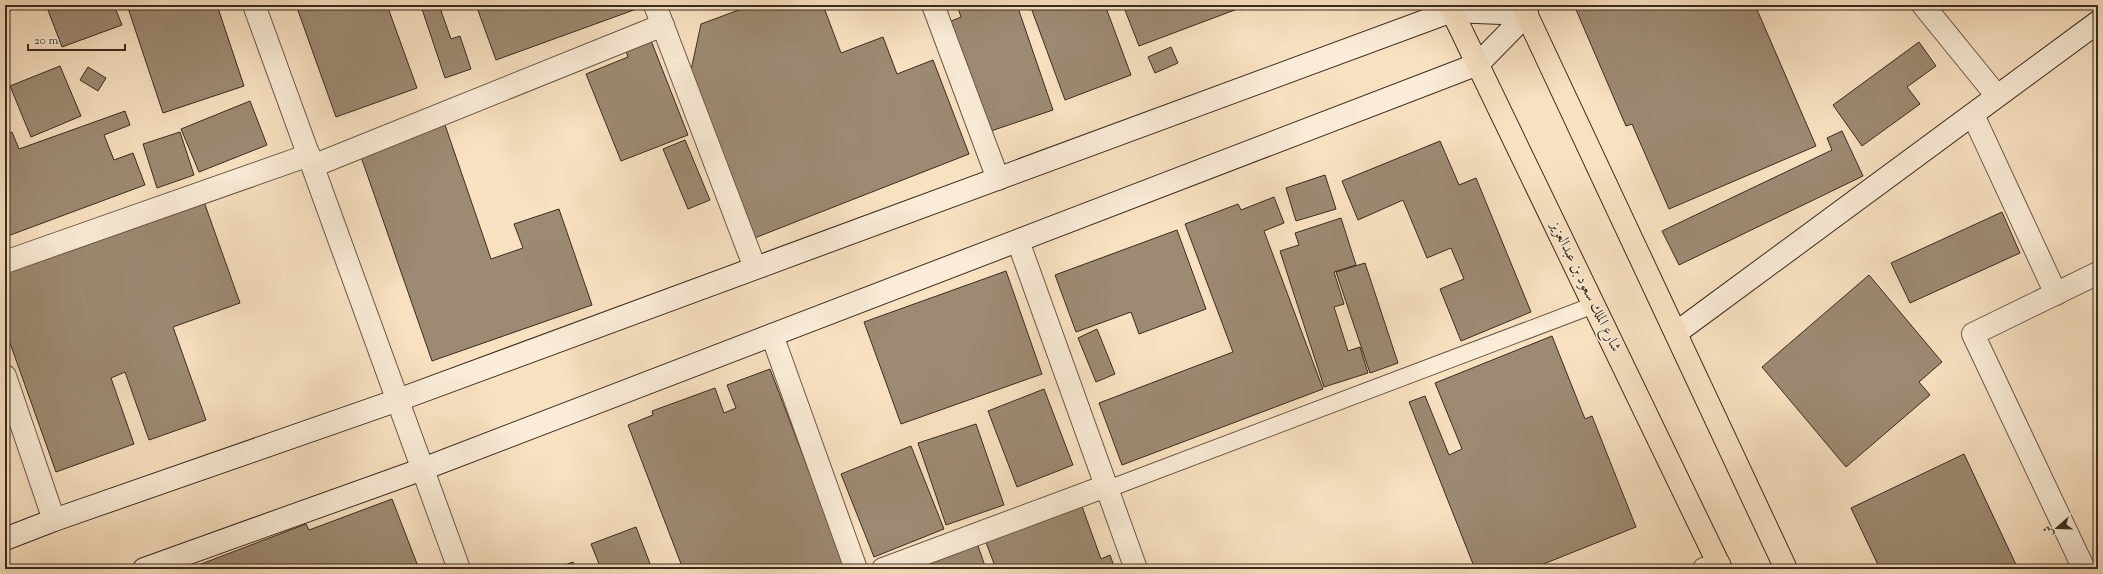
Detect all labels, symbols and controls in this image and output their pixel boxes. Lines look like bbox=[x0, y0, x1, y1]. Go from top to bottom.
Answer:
scale bar bbox=[28, 26, 125, 52]
text: 20 m bbox=[34, 32, 59, 50]
street label: شارع الملك سعود بن عبدالعزيز bbox=[1543, 217, 1626, 356]
north arrow bbox=[2037, 508, 2077, 548]
text: ش bbox=[2039, 523, 2058, 539]

